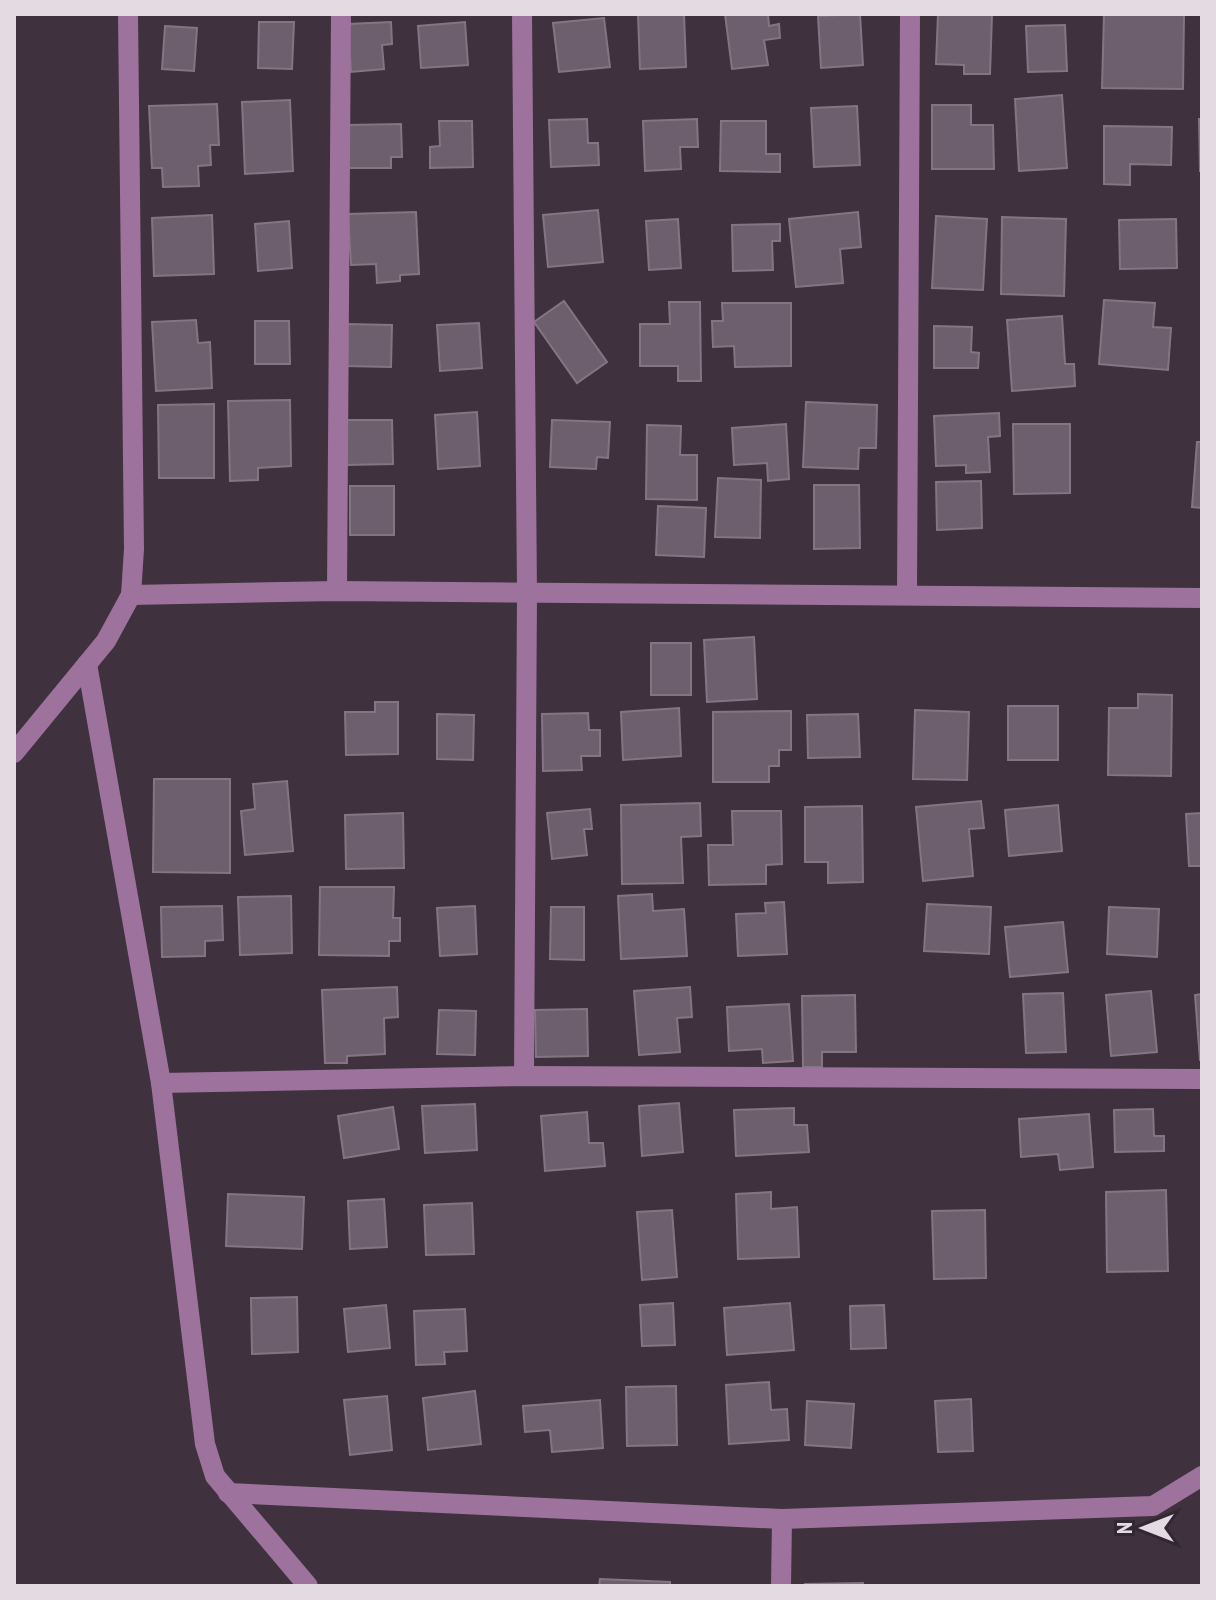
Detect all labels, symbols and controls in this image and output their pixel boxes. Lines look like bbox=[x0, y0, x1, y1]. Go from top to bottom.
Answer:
north arrow bbox=[1104, 1488, 1184, 1568]
text: N bbox=[1110, 1522, 1138, 1534]

